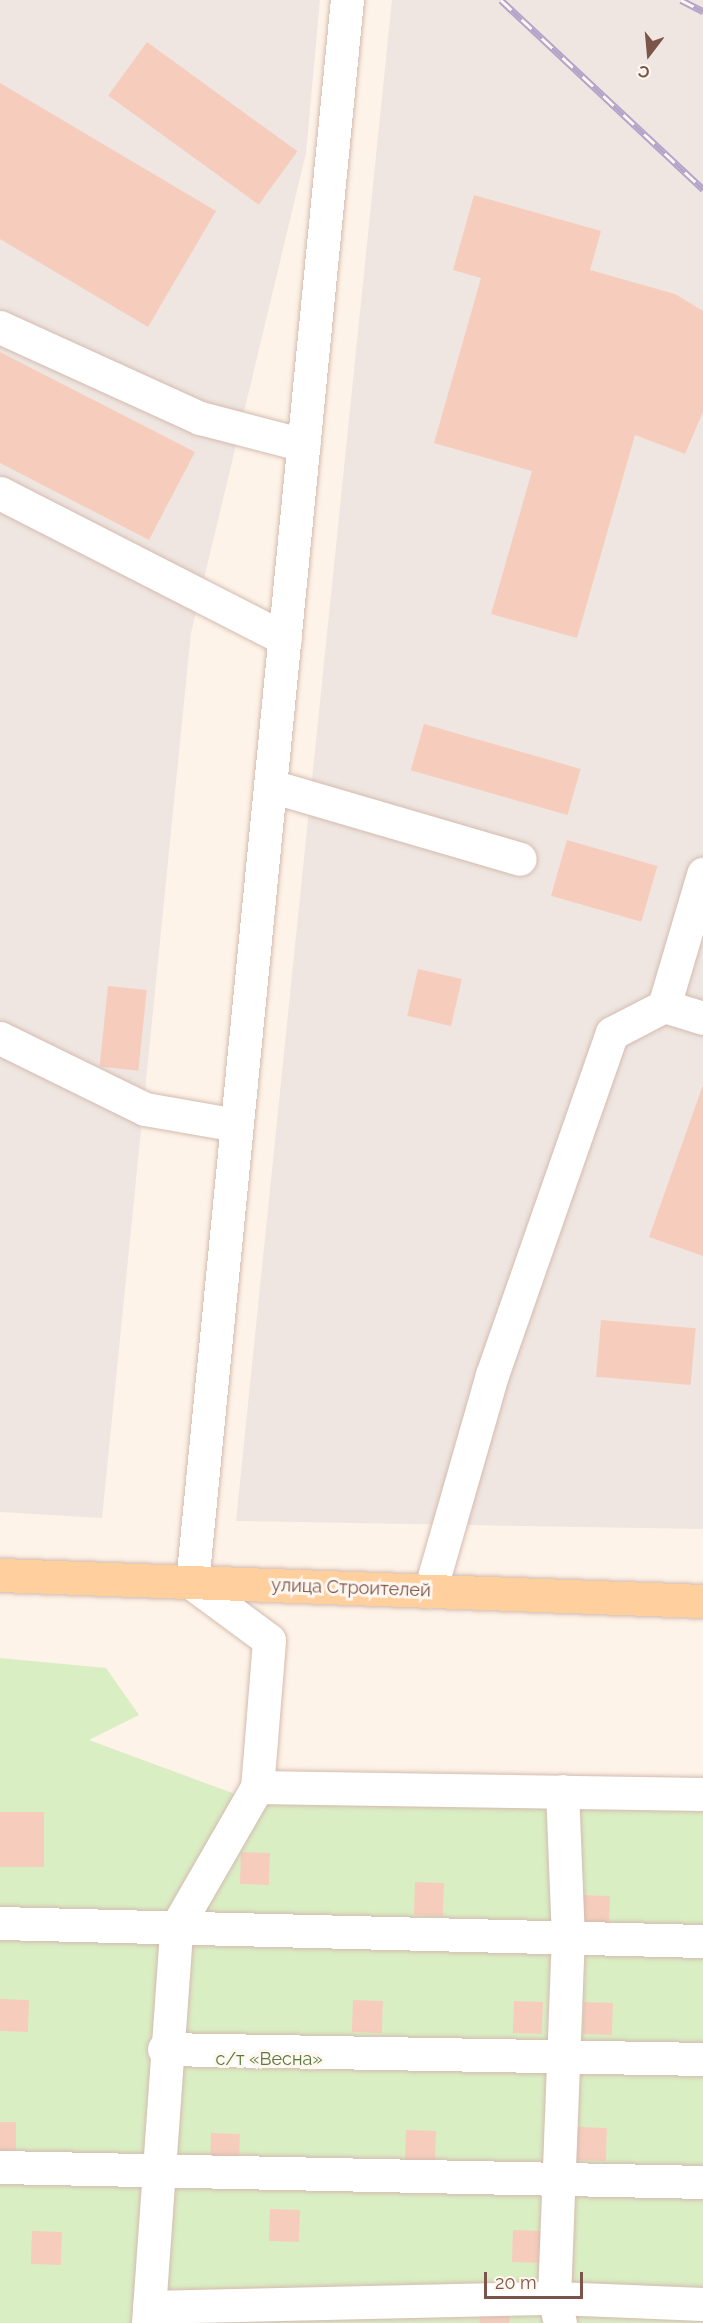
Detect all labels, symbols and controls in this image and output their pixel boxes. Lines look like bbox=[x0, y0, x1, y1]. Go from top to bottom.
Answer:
north arrow bbox=[619, 24, 679, 84]
text: С bbox=[636, 61, 652, 82]
street label: улица Строителей bbox=[271, 1574, 431, 1602]
park label: с/т «Весна» bbox=[215, 2048, 323, 2070]
scale bar bbox=[487, 2260, 586, 2298]
text: 20 m bbox=[495, 2272, 537, 2293]

